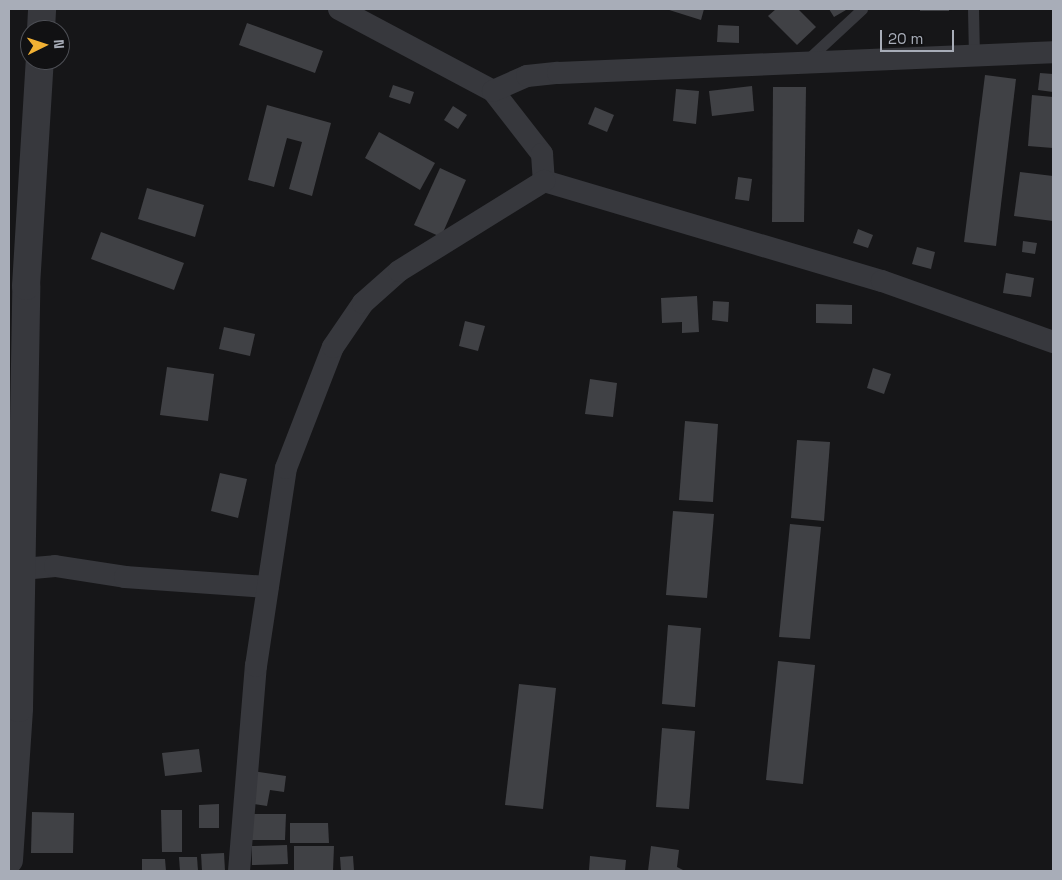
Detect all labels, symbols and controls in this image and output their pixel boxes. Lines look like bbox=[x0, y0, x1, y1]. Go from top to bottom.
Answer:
north arrow bbox=[20, 20, 70, 70]
scale bar bbox=[882, 20, 956, 52]
text: 20 m bbox=[888, 29, 923, 48]
text: N bbox=[50, 39, 68, 49]

